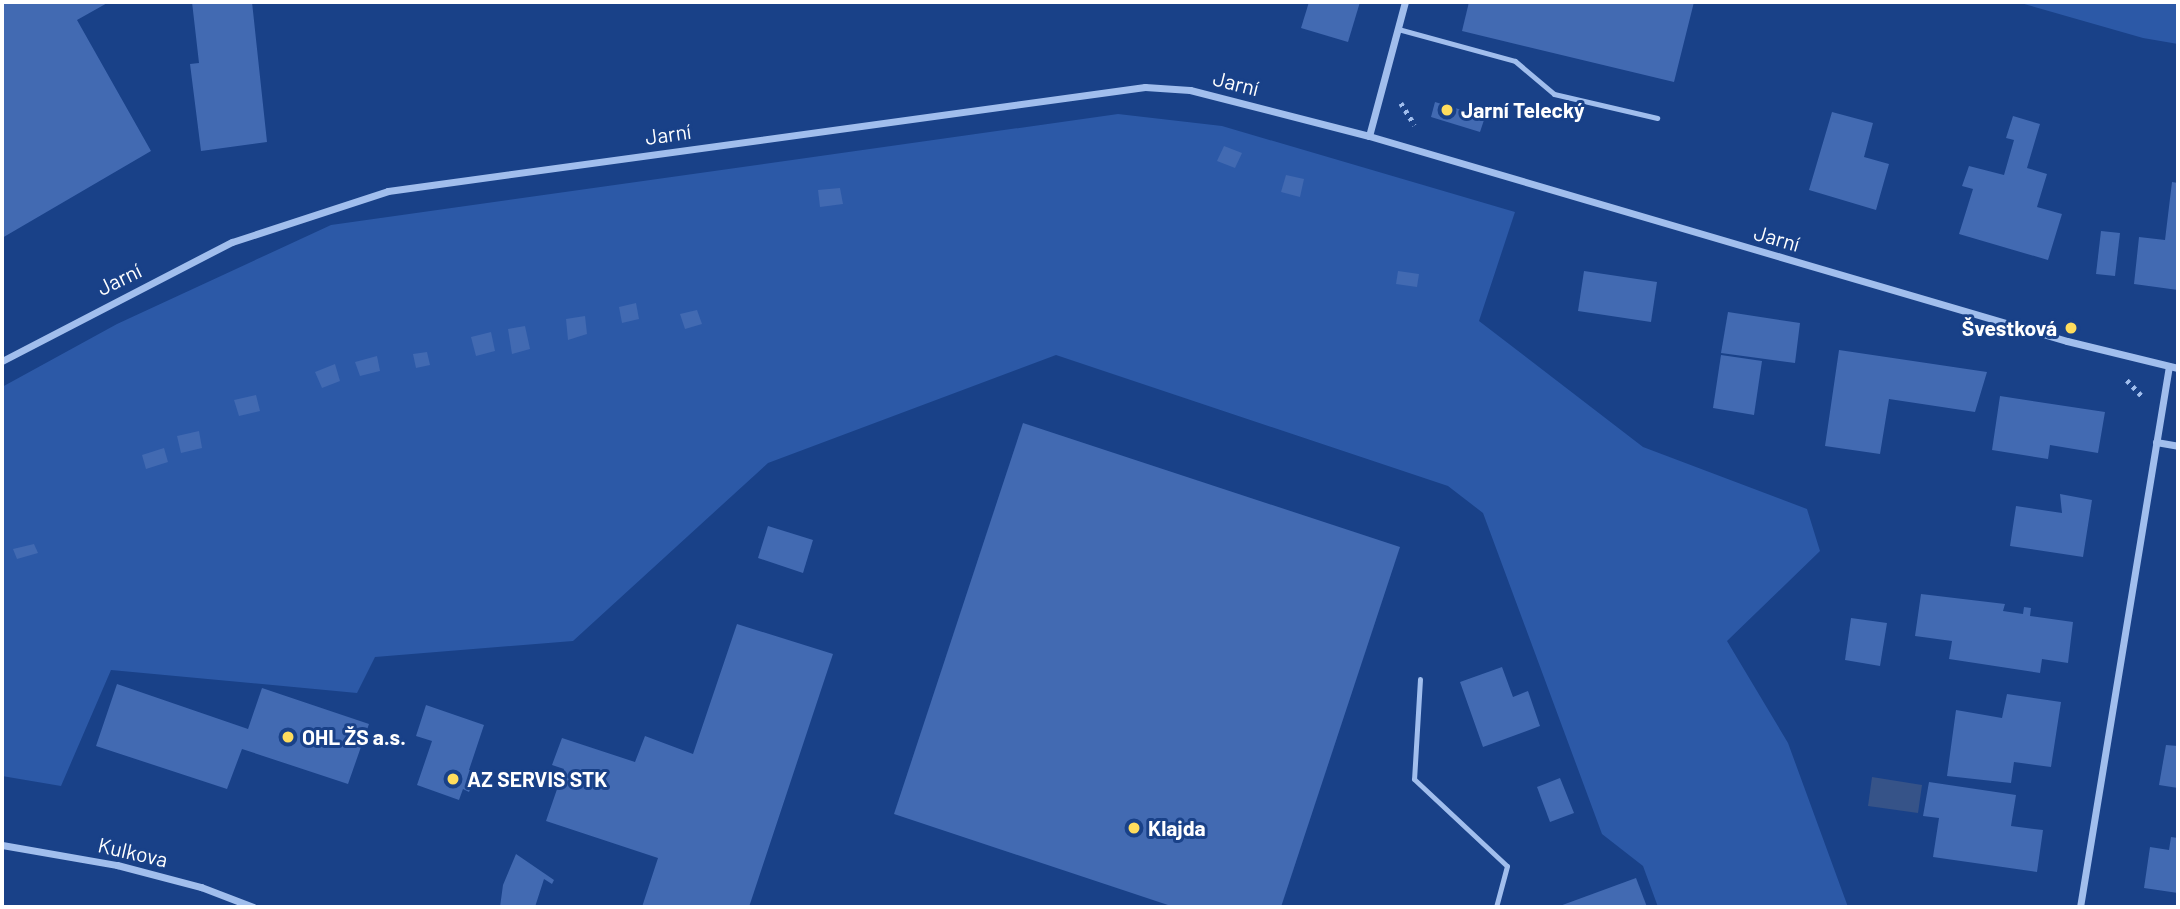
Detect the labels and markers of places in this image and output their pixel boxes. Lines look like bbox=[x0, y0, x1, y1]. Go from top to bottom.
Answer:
place label: Jarní Telecký bbox=[1461, 97, 1585, 123]
marker: Jarní Telecký bbox=[1439, 102, 1455, 118]
place label: Švestková bbox=[1962, 315, 2057, 341]
marker: Švestková bbox=[2063, 320, 2079, 336]
place label: OHL ŽS a.s. bbox=[302, 724, 406, 750]
marker: OHL ŽS a.s. bbox=[280, 729, 296, 745]
place label: AZ SERVIS STK bbox=[467, 766, 607, 792]
marker: AZ SERVIS STK bbox=[445, 771, 461, 787]
place label: Klajda bbox=[1148, 815, 1206, 841]
marker: Klajda bbox=[1126, 820, 1142, 836]

